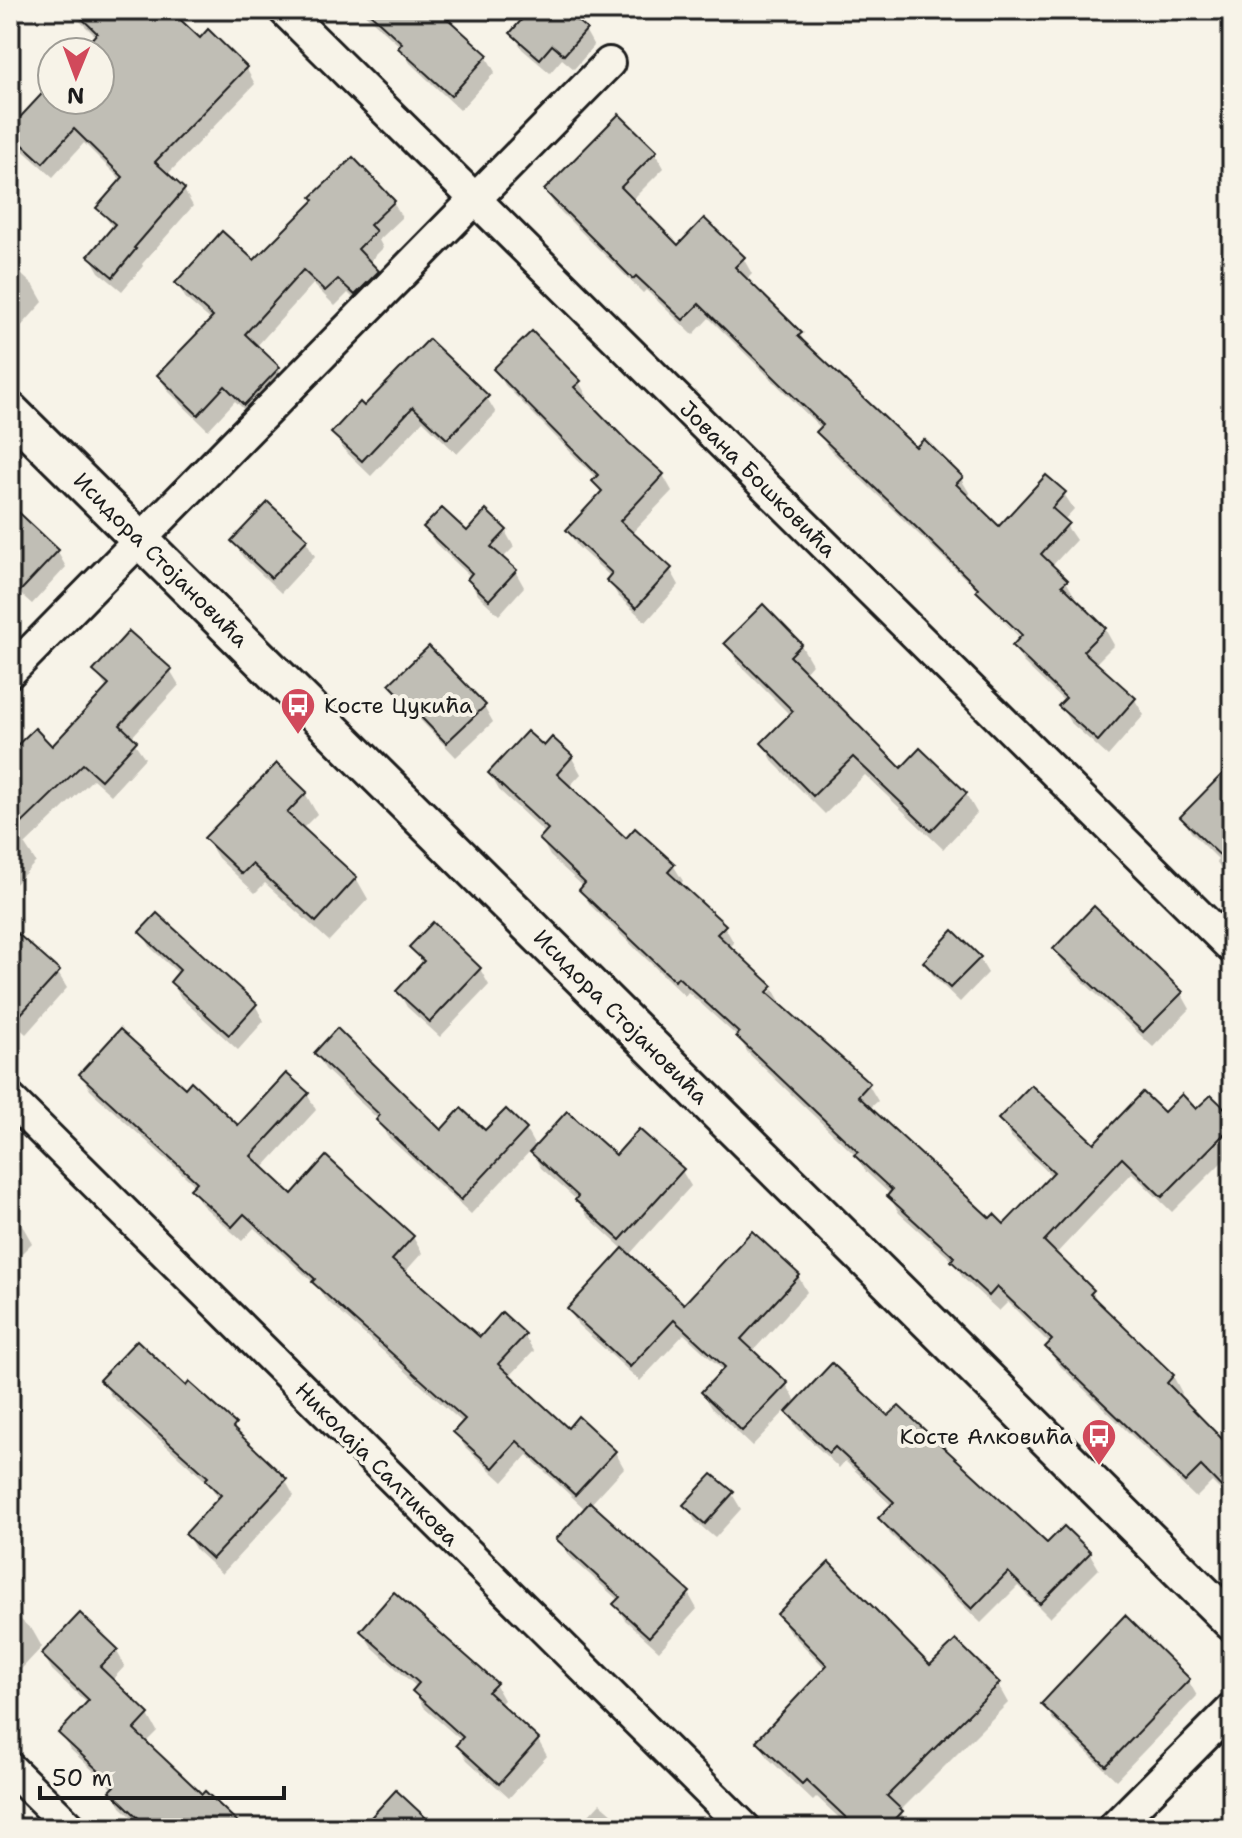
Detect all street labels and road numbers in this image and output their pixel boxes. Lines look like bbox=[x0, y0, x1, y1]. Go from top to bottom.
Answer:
street label: Јована Бошковића bbox=[673, 394, 843, 564]
street label: Исидора Стојановића bbox=[67, 466, 255, 654]
street label: Исидора Стојановића bbox=[527, 923, 715, 1111]
street label: Николаја Салтикова bbox=[289, 1376, 466, 1553]

